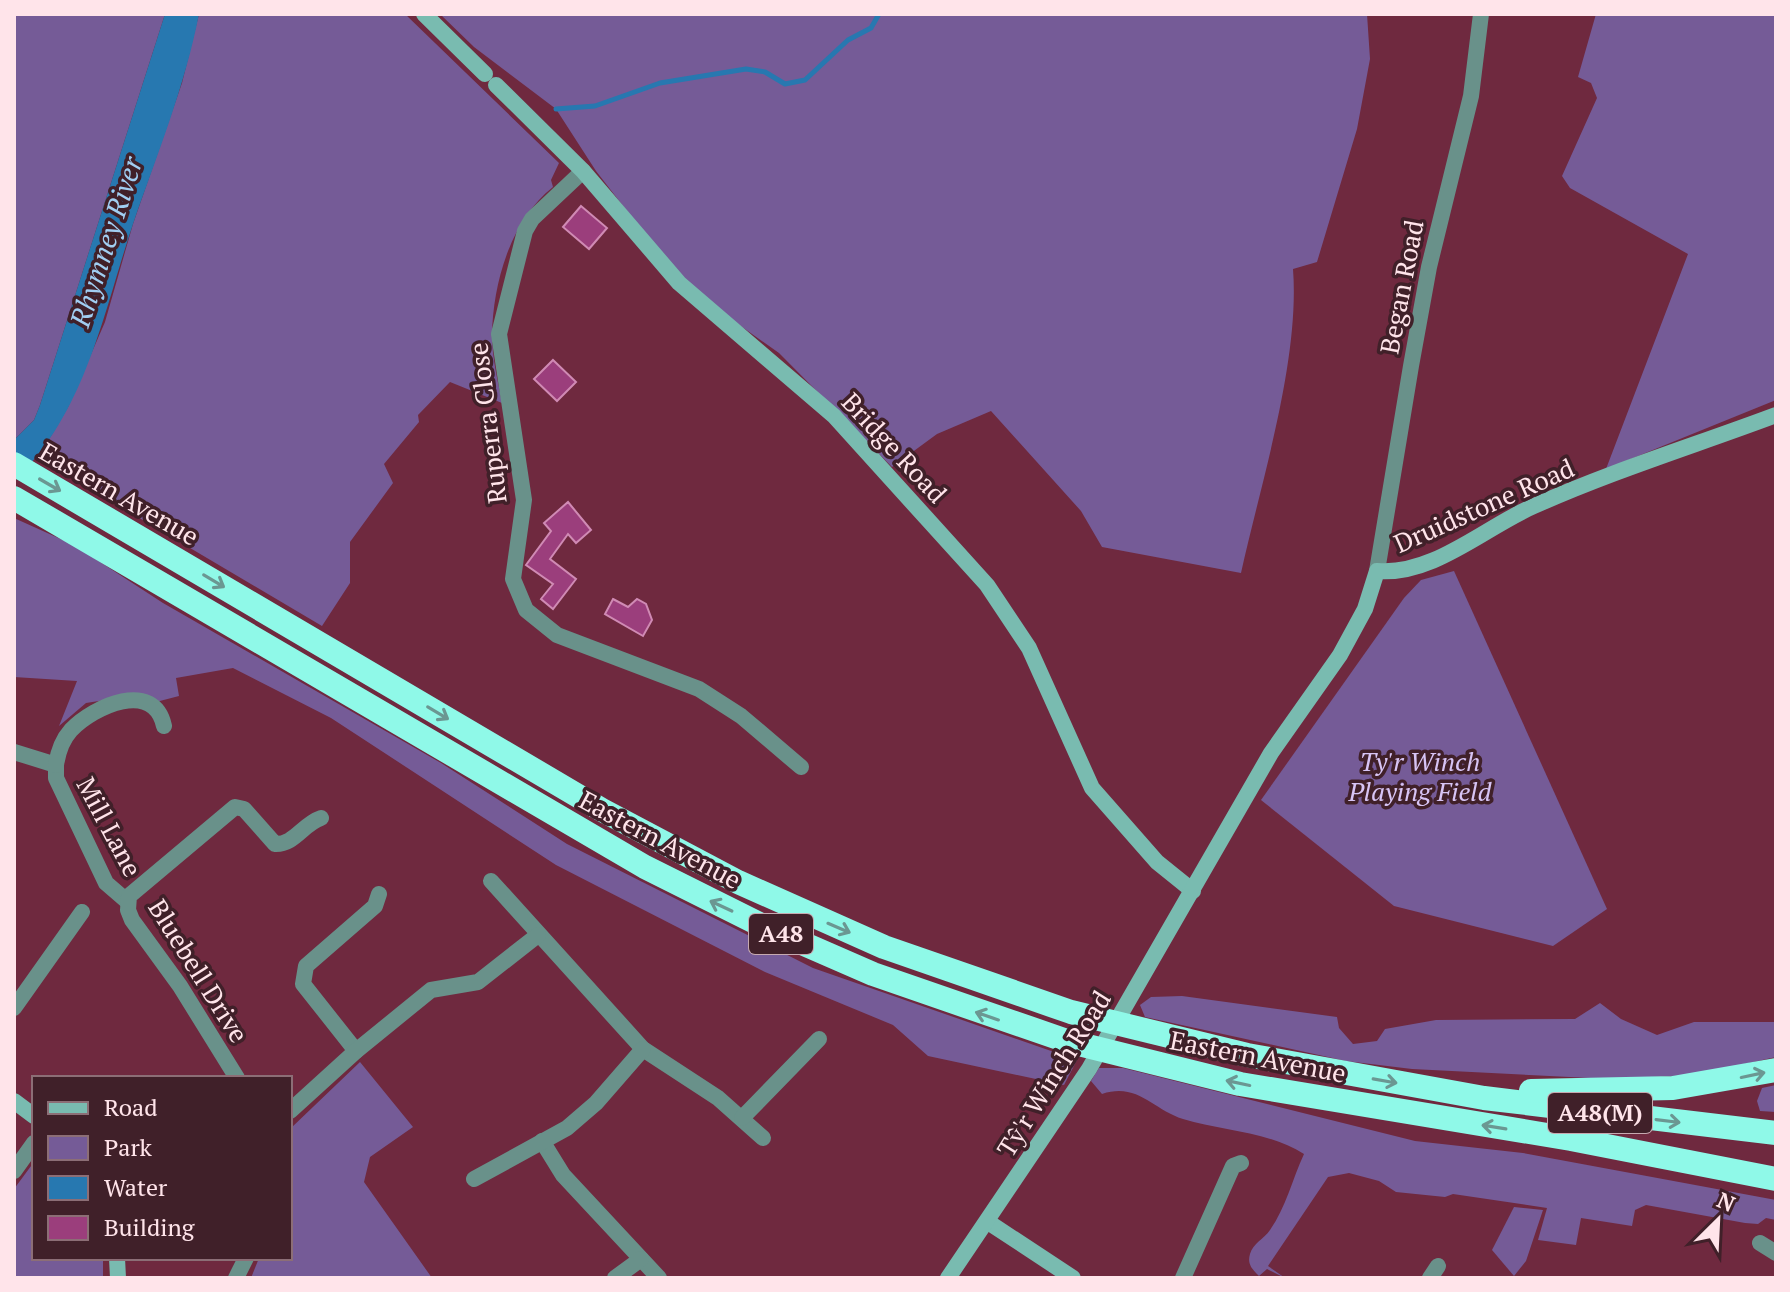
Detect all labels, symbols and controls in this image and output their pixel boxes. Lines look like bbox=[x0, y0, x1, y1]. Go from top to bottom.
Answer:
water label: Rhymney River bbox=[60, 151, 151, 333]
street label: Began Road bbox=[1371, 217, 1431, 357]
street label: Ruperra Close bbox=[460, 341, 514, 506]
street label: Bridge Road bbox=[835, 385, 955, 510]
street label: Eastern Avenue bbox=[34, 434, 205, 553]
street label: Druidstone Road bbox=[1388, 450, 1579, 560]
one-way arrow bbox=[38, 477, 61, 493]
one-way arrow bbox=[202, 573, 225, 589]
one-way arrow bbox=[426, 706, 449, 722]
park label: Ty'r Winch Playing Field bbox=[1348, 744, 1492, 808]
street label: Mill Lane bbox=[69, 771, 150, 882]
street label: Eastern Avenue bbox=[574, 782, 747, 896]
street label: Bluebell Drive bbox=[141, 892, 256, 1049]
one-way arrow bbox=[710, 898, 734, 913]
road number: A48 bbox=[749, 914, 813, 954]
one-way arrow bbox=[826, 922, 851, 937]
street label: Tŷ'r Winch Road bbox=[988, 984, 1118, 1163]
one-way arrow bbox=[975, 1007, 1000, 1022]
street label: Eastern Avenue bbox=[1167, 1022, 1349, 1090]
one-way arrow bbox=[1740, 1067, 1765, 1082]
one-way arrow bbox=[1372, 1074, 1397, 1089]
one-way arrow bbox=[1226, 1075, 1251, 1090]
legend bbox=[32, 1076, 292, 1260]
text: Road bbox=[104, 1091, 158, 1123]
road number: A48(M) bbox=[1548, 1093, 1652, 1133]
one-way arrow bbox=[1654, 1114, 1681, 1129]
one-way arrow bbox=[1482, 1119, 1508, 1134]
text: Park bbox=[104, 1131, 153, 1163]
text: Water bbox=[104, 1171, 168, 1203]
north arrow bbox=[1678, 1180, 1758, 1260]
text: N bbox=[1713, 1185, 1740, 1218]
text: Building bbox=[104, 1211, 195, 1243]

